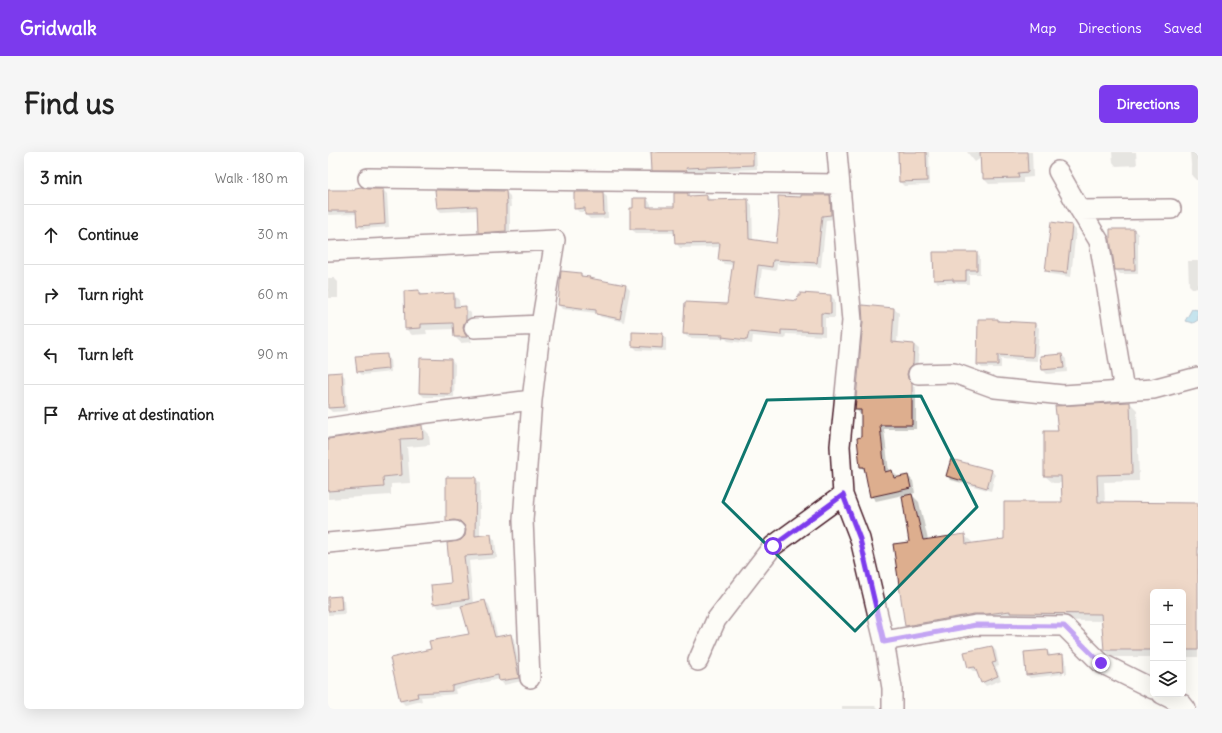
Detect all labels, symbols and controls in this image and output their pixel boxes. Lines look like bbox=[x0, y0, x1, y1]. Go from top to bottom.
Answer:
text: Gridwalk bbox=[20, 16, 97, 40]
text: Map bbox=[1029, 19, 1056, 37]
text: Directions bbox=[1078, 19, 1142, 37]
text: Saved bbox=[1164, 19, 1202, 37]
button: Directions bbox=[1099, 85, 1198, 123]
text: Find us bbox=[24, 86, 115, 122]
text: 3 min bbox=[40, 167, 82, 189]
text: Walk · 180 m bbox=[215, 170, 288, 187]
icon: ahead bbox=[40, 224, 62, 246]
text: Continue bbox=[78, 225, 139, 244]
text: 30 m bbox=[258, 226, 288, 243]
icon: right bbox=[40, 284, 62, 306]
text: Turn right bbox=[78, 285, 143, 304]
text: 60 m bbox=[257, 286, 288, 303]
icon: left bbox=[40, 344, 62, 366]
text: Turn left bbox=[78, 345, 133, 364]
text: 90 m bbox=[257, 346, 288, 363]
icon: arrive bbox=[40, 404, 62, 426]
text: Arrive at destination bbox=[78, 405, 214, 424]
route start bbox=[764, 537, 782, 555]
map controls bbox=[1150, 589, 1186, 697]
button: + bbox=[1150, 589, 1186, 625]
button: − bbox=[1150, 625, 1186, 661]
route end bbox=[1092, 654, 1110, 672]
button: layers bbox=[1150, 661, 1186, 697]

